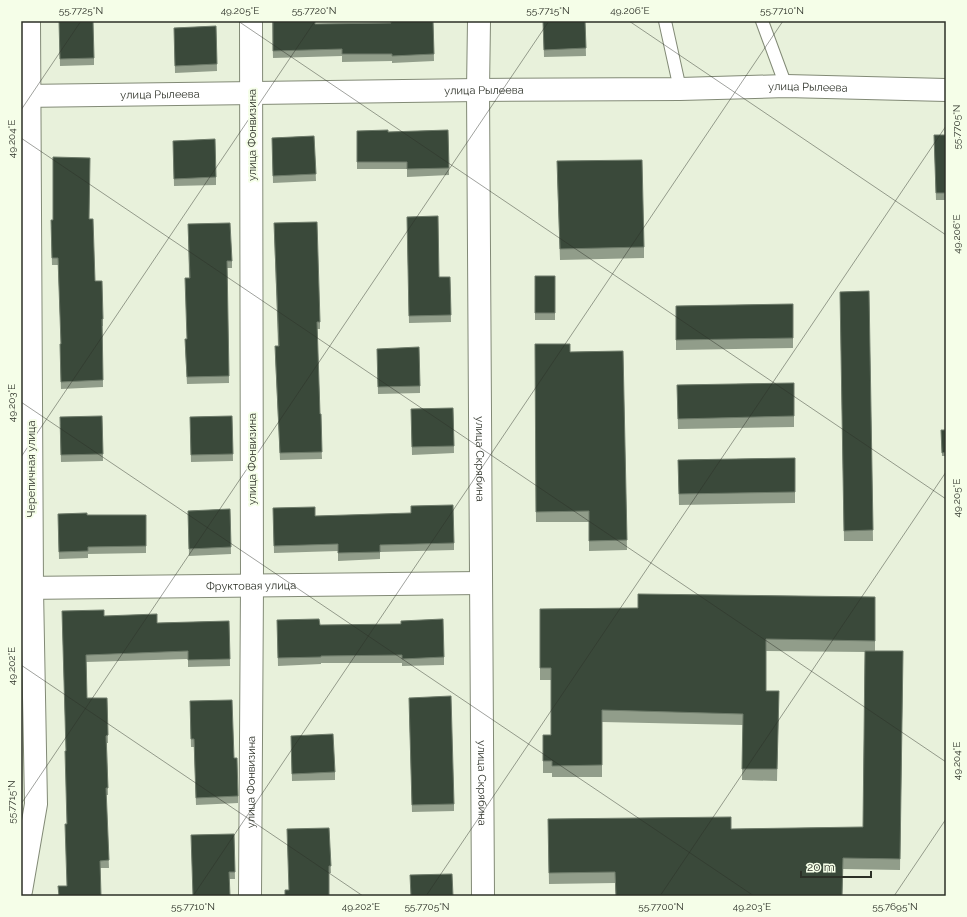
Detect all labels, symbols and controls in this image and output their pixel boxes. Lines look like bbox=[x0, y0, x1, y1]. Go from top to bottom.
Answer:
text: 55.7725°N bbox=[59, 5, 103, 16]
text: 49.205°E bbox=[221, 5, 259, 16]
text: 55.7720°N bbox=[292, 5, 336, 16]
text: 55.7715°N bbox=[526, 5, 570, 16]
text: 49.206°E bbox=[610, 5, 650, 16]
text: 55.7710°N bbox=[760, 5, 804, 16]
street label: улица Рылеева bbox=[768, 80, 848, 95]
street label: улица Рылеева bbox=[444, 84, 524, 97]
street label: улица Рылеева bbox=[120, 88, 200, 102]
street label: улица Фонвизина bbox=[246, 89, 259, 181]
text: 55.7705°N bbox=[951, 104, 962, 150]
text: 49.204°E bbox=[6, 120, 17, 158]
text: 49.206°E bbox=[951, 214, 962, 254]
text: 49.203°E bbox=[6, 384, 17, 422]
street label: улица Фонвизина bbox=[246, 413, 259, 505]
street label: улица Скрябина bbox=[473, 416, 487, 502]
street label: Черепичная улица bbox=[25, 421, 38, 517]
text: 49.205°E bbox=[951, 479, 962, 517]
street label: Фруктовая улица bbox=[206, 579, 296, 593]
text: 49.202°E bbox=[6, 647, 17, 685]
street label: улица Фонвизина bbox=[244, 736, 258, 828]
street label: улица Скрябина bbox=[475, 740, 489, 826]
text: 49.204°E bbox=[951, 742, 962, 780]
text: 55.7715°N bbox=[6, 780, 17, 824]
scale bar bbox=[801, 853, 871, 879]
text: 20 m bbox=[807, 860, 835, 874]
text: 55.7710°N bbox=[171, 901, 215, 912]
text: 49.202°E bbox=[342, 901, 380, 912]
text: 55.7705°N bbox=[404, 901, 450, 912]
text: 55.7700°N bbox=[638, 901, 684, 912]
text: 49.203°E bbox=[733, 901, 771, 912]
text: 55.7695°N bbox=[872, 901, 918, 912]

